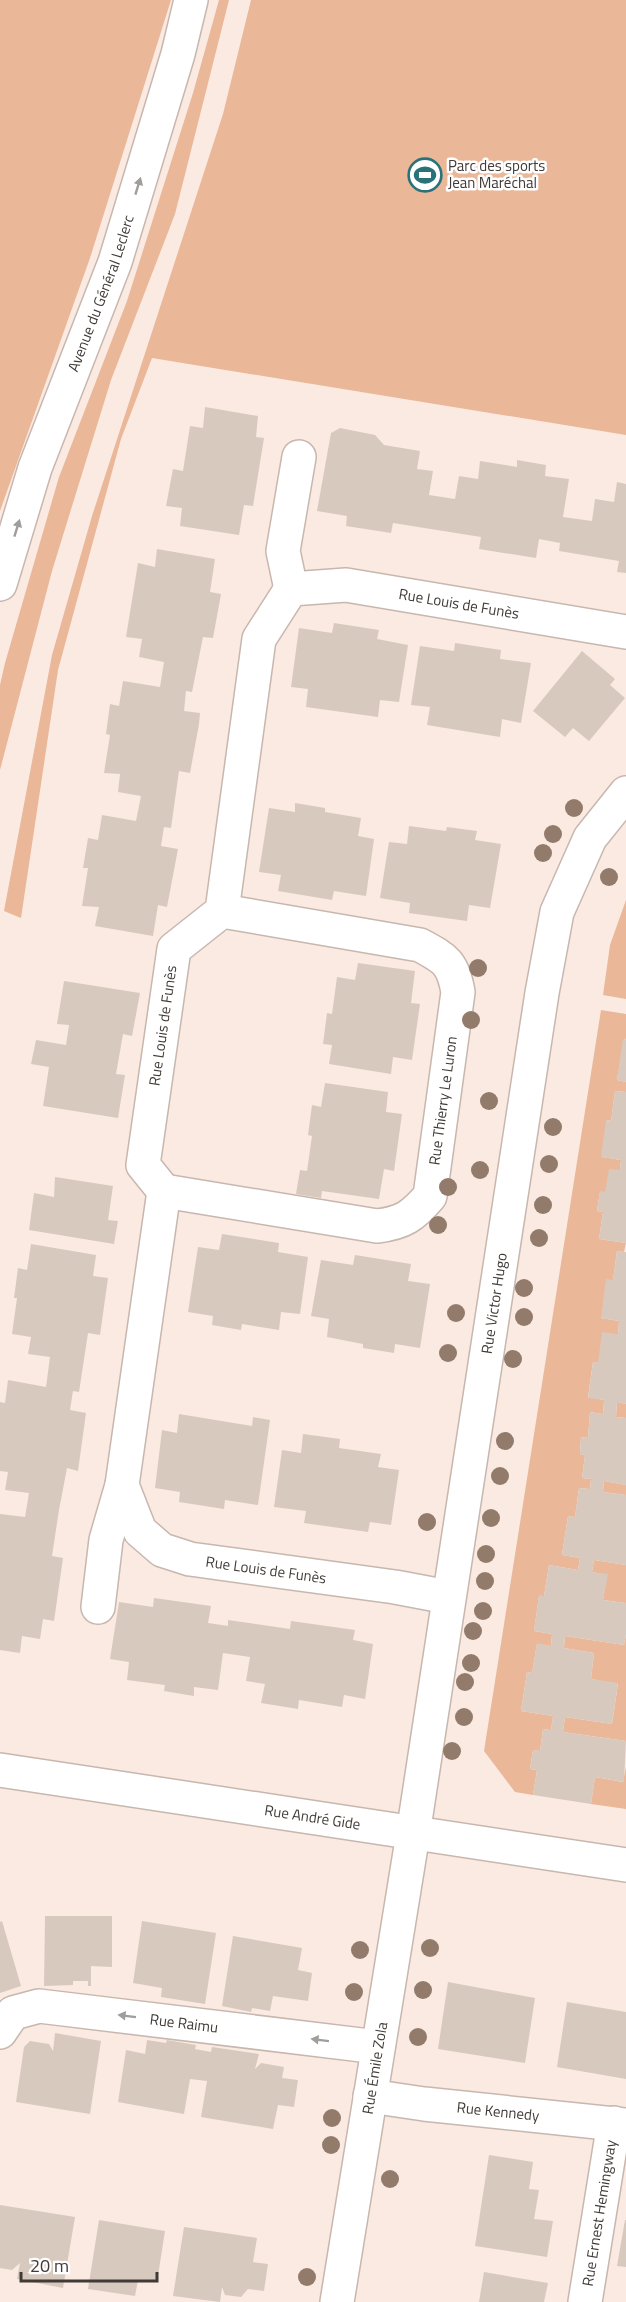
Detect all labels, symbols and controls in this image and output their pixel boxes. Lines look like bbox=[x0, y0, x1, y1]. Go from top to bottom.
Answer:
place label: Parc des sports Jean Maréchal bbox=[448, 154, 545, 194]
sports icon: Parc des sports Jean Maréchal bbox=[407, 157, 443, 193]
one-way arrow bbox=[134, 177, 143, 195]
street label: Avenue du Général Leclerc bbox=[62, 212, 140, 375]
one-way arrow bbox=[13, 519, 22, 537]
street label: Rue Louis de Funès bbox=[397, 582, 521, 625]
street label: Rue Louis de Funès bbox=[142, 964, 183, 1087]
street label: Rue Thierry Le Luron bbox=[422, 1035, 463, 1167]
street label: Rue Victor Hugo bbox=[475, 1251, 513, 1355]
street label: Rue Louis de Funès bbox=[204, 1550, 328, 1589]
street label: Rue André Gide bbox=[263, 1798, 362, 1836]
street label: Rue Raimu bbox=[149, 2008, 220, 2039]
one-way arrow bbox=[117, 2012, 136, 2021]
street label: Rue Émile Zola bbox=[356, 2020, 393, 2116]
one-way arrow bbox=[311, 2035, 330, 2045]
street label: Rue Kennedy bbox=[456, 2095, 540, 2127]
street label: Rue Ernest Hemingway bbox=[576, 2138, 622, 2288]
scale bar bbox=[21, 2245, 158, 2283]
text: 20 m bbox=[30, 2252, 69, 2279]

